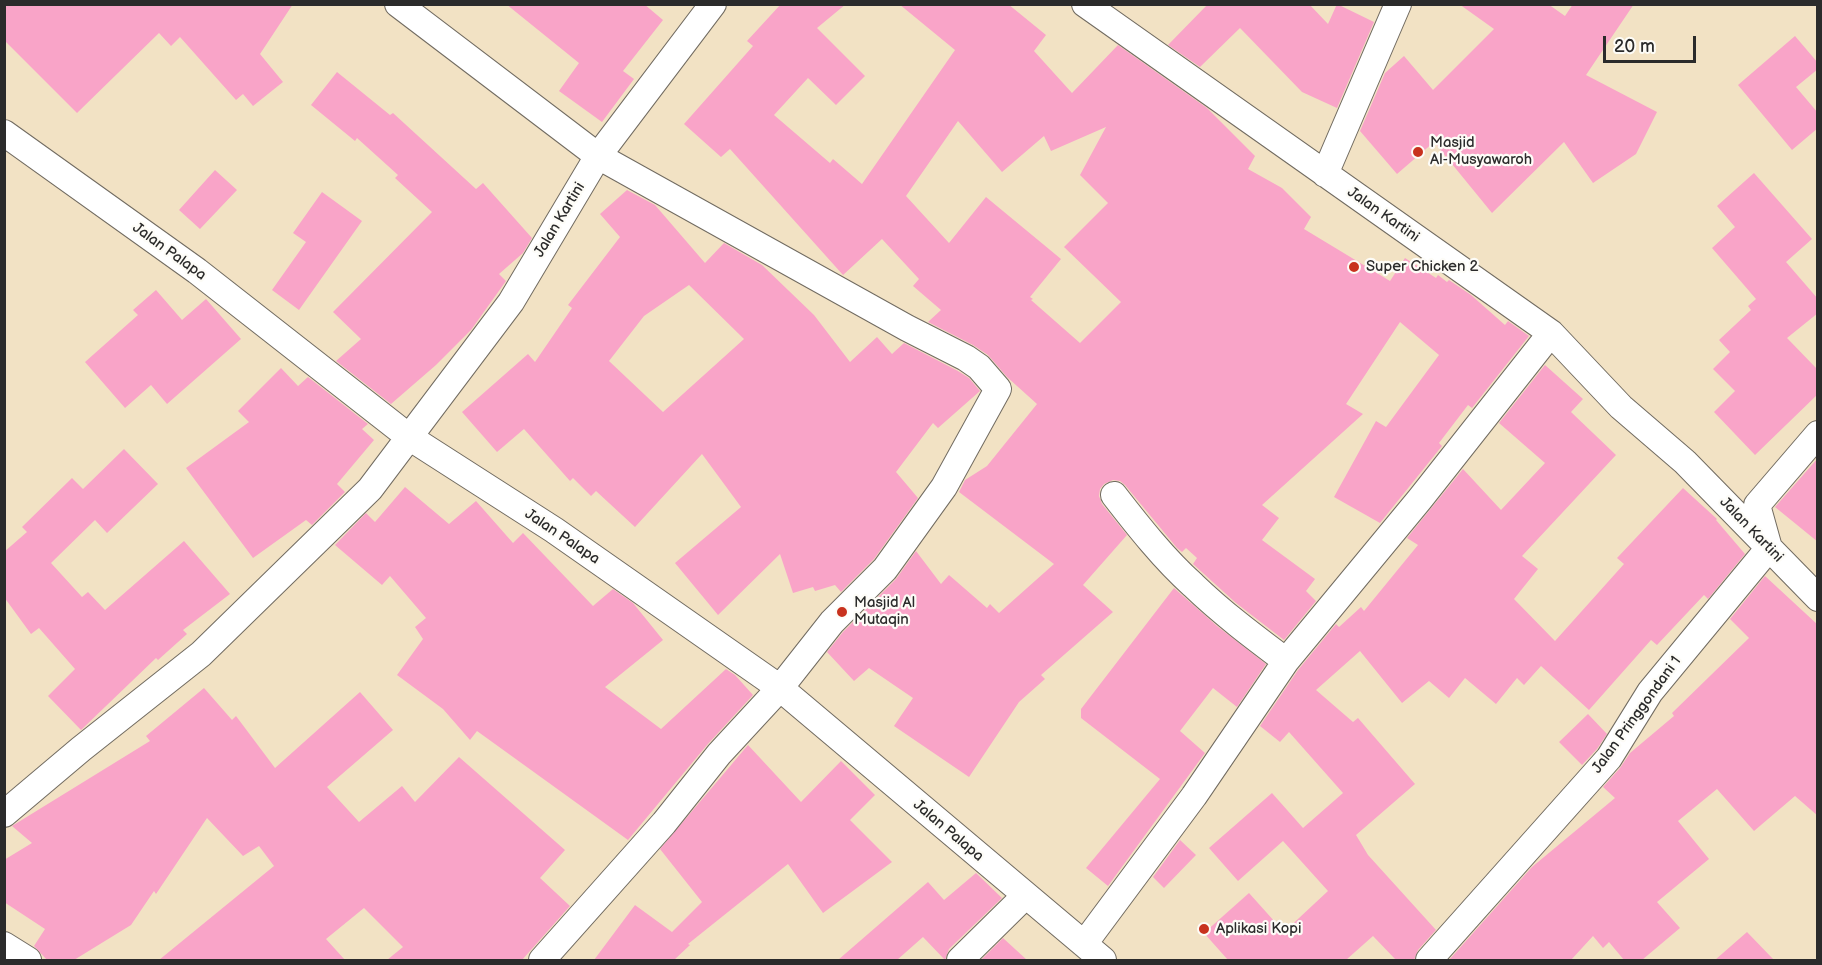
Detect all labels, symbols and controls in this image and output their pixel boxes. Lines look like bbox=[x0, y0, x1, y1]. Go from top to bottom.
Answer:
scale bar bbox=[1606, 24, 1699, 62]
text: 20 m bbox=[1614, 36, 1655, 57]
place label: Masjid Al-Musyawaroh bbox=[1430, 134, 1532, 169]
marker: Masjid Al-Musyawaroh bbox=[1411, 145, 1425, 159]
street label: Jalan Kartini bbox=[531, 179, 589, 261]
street label: Jalan Kartini bbox=[1343, 184, 1423, 246]
street label: Jalan Palapa bbox=[129, 219, 209, 285]
place label: Super Chicken 2 bbox=[1366, 258, 1478, 276]
marker: Super Chicken 2 bbox=[1347, 260, 1361, 274]
street label: Jalan Kartini bbox=[1715, 494, 1787, 566]
street label: Jalan Palapa bbox=[521, 505, 603, 569]
place label: Masjid Al Mutaqin bbox=[854, 594, 915, 629]
marker: Masjid Al Mutaqin bbox=[835, 605, 849, 619]
street label: Jalan Pringgondani 1 bbox=[1588, 653, 1686, 777]
street label: Jalan Palapa bbox=[909, 796, 987, 866]
place label: Aplikasi Kopi bbox=[1216, 920, 1302, 938]
marker: Aplikasi Kopi bbox=[1197, 922, 1211, 936]

